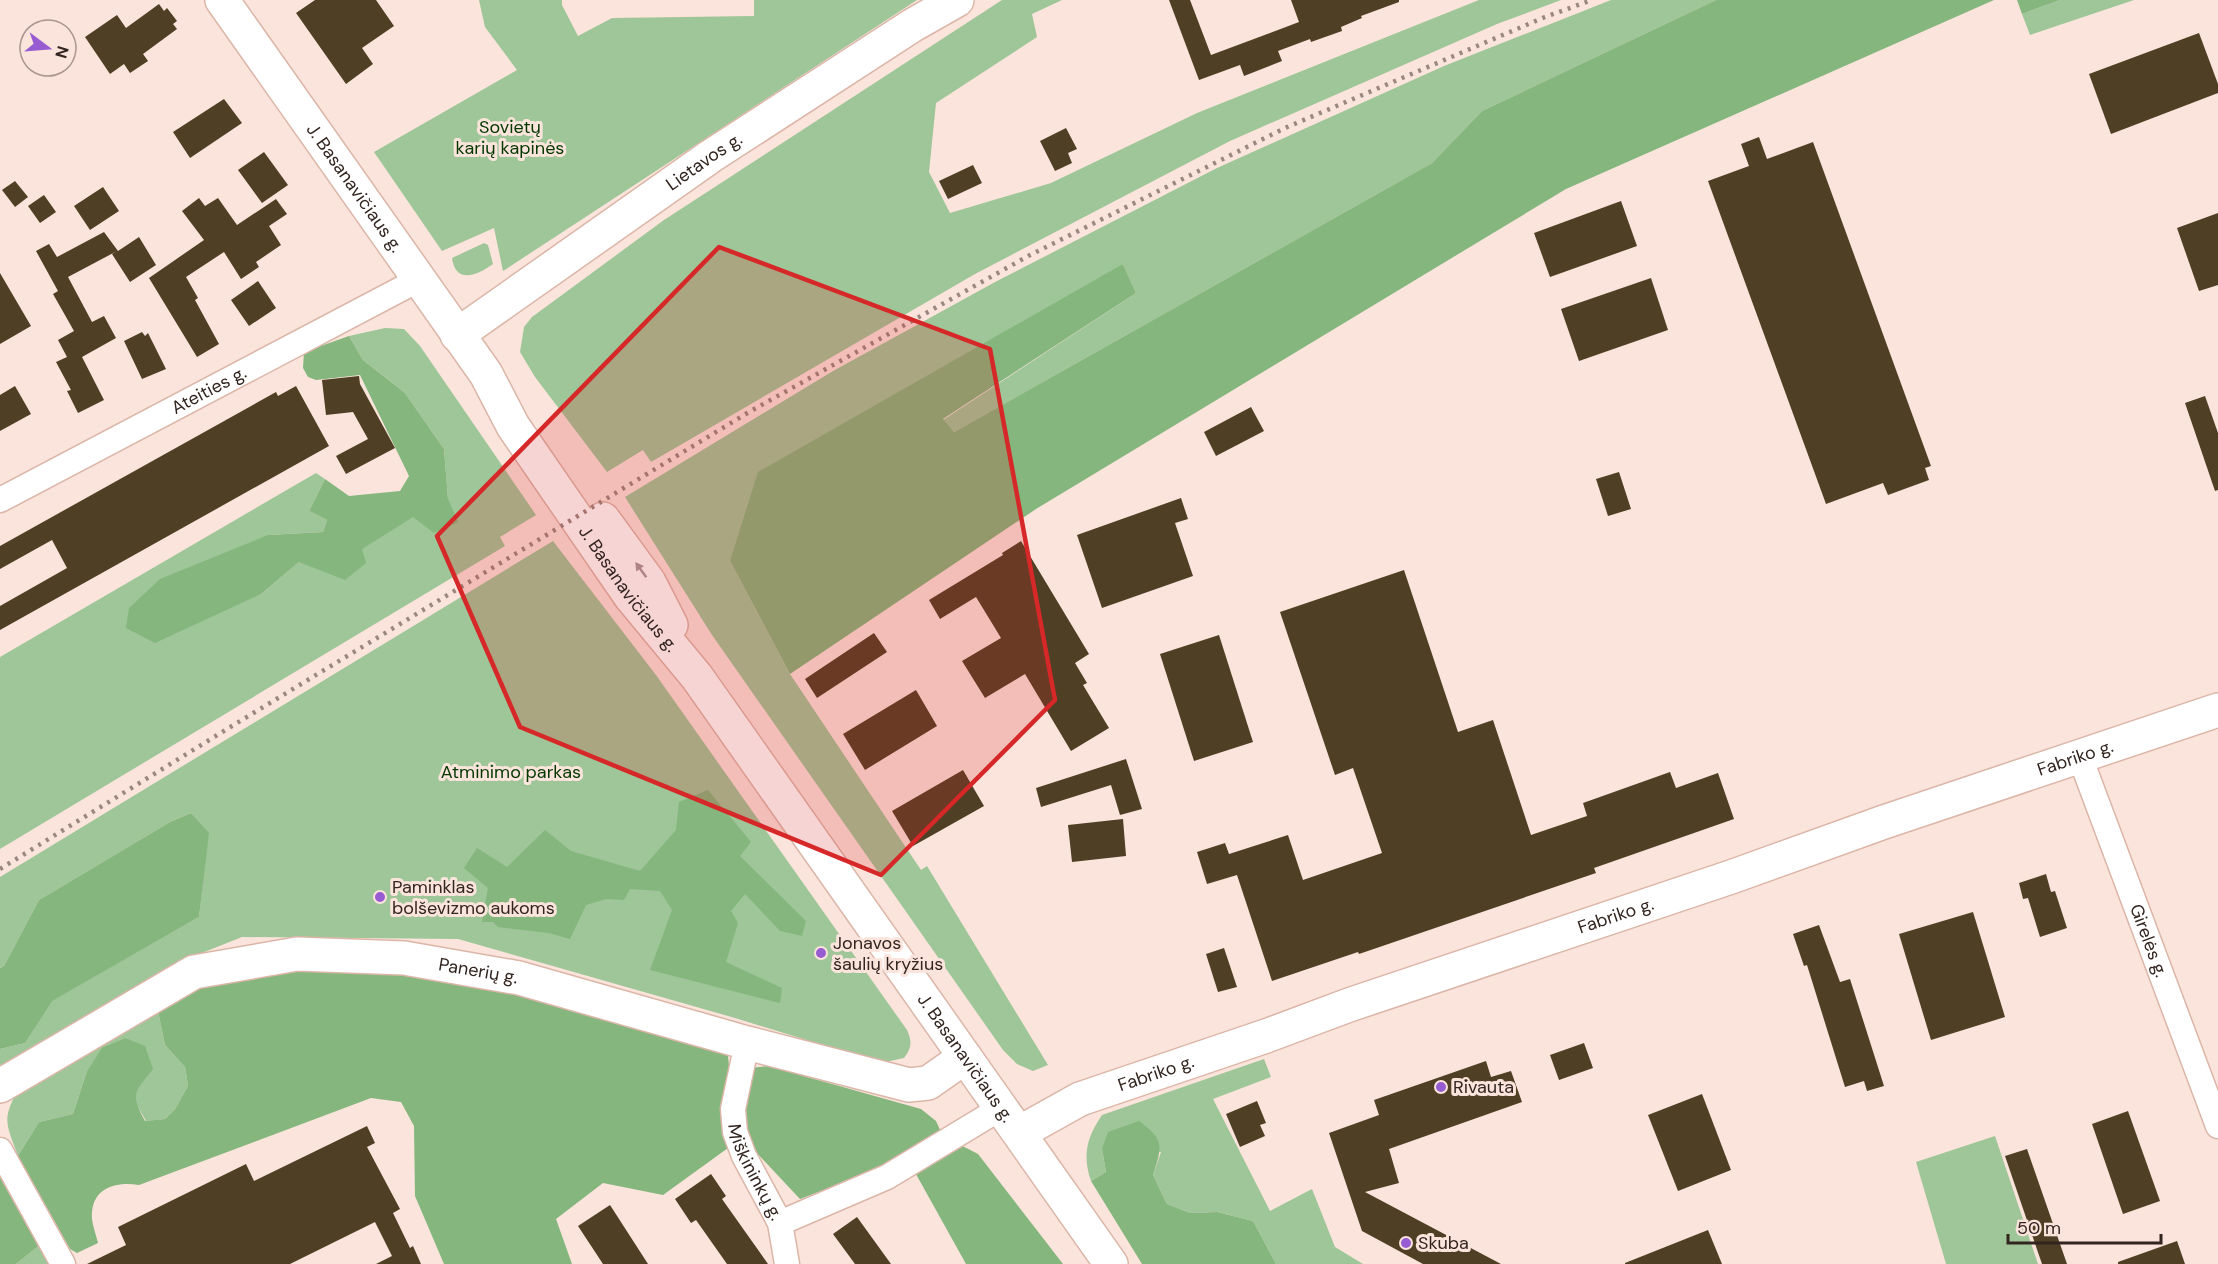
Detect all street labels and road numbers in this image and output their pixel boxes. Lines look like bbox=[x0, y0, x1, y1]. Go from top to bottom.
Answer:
street label: J. Basanavičiaus g. bbox=[301, 119, 408, 257]
street label: Lietavos g. bbox=[661, 127, 747, 196]
street label: Ateities g. bbox=[167, 360, 251, 420]
street label: J. Basanavičiaus g. bbox=[573, 521, 684, 657]
street label: Fabriko g. bbox=[2034, 734, 2116, 782]
street label: Fabriko g. bbox=[1575, 892, 1657, 940]
street label: Girelės g. bbox=[2124, 901, 2173, 981]
street label: Panerių g. bbox=[437, 952, 520, 990]
street label: J. Basanavičiaus g. bbox=[912, 989, 1019, 1127]
street label: Fabriko g. bbox=[1115, 1049, 1197, 1097]
street label: Miškininkų g. bbox=[722, 1123, 788, 1224]

